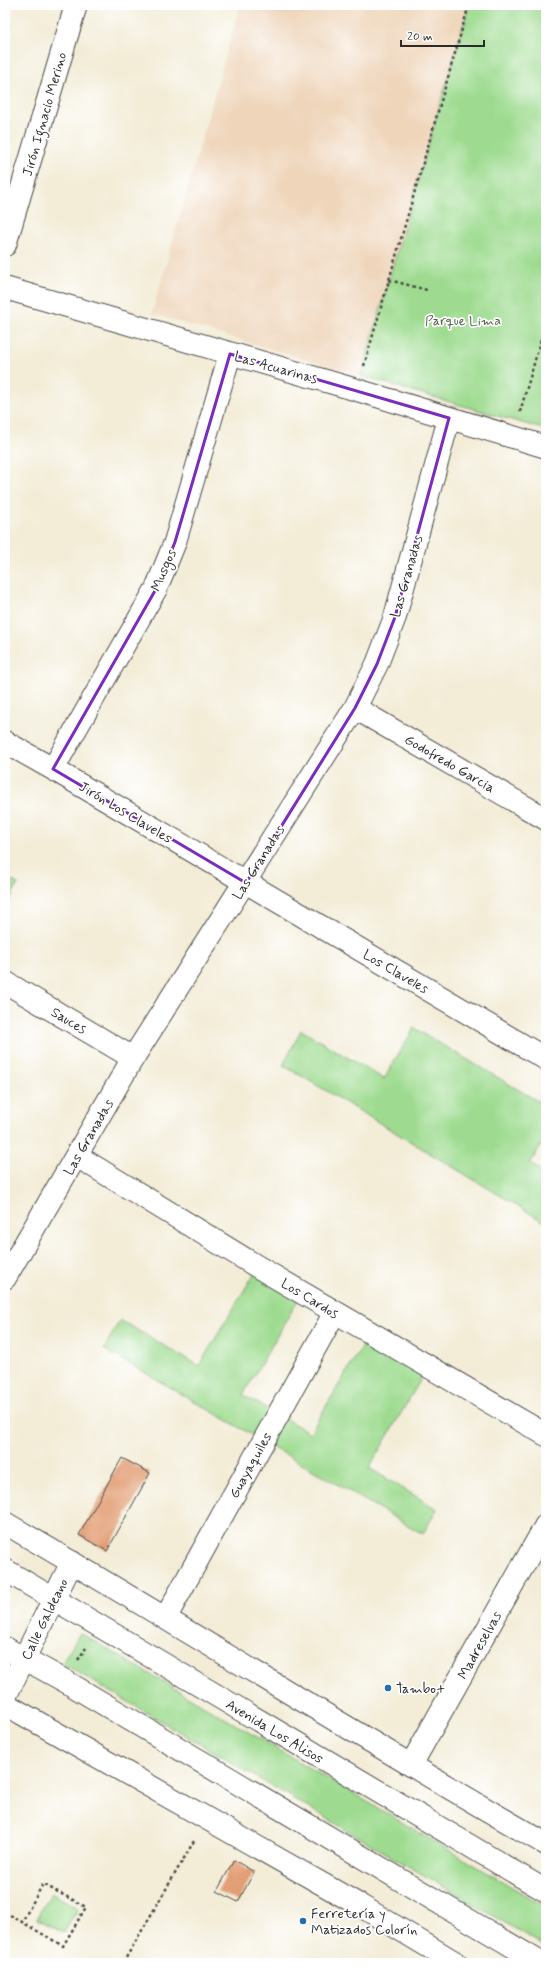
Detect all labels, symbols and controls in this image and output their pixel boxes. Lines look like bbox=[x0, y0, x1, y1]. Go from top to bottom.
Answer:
scale bar bbox=[401, 22, 484, 48]
text: 20 m bbox=[407, 29, 433, 45]
street label: Jirón Ignacio Merino bbox=[19, 50, 73, 179]
park label: Parque Lima bbox=[425, 312, 501, 330]
street label: Las Acuarinas bbox=[232, 348, 320, 389]
street label: Las Granadas bbox=[387, 533, 427, 620]
street label: Musgos bbox=[147, 547, 182, 595]
street label: Godofredo Garcia bbox=[401, 731, 498, 797]
street label: Jirón Los Claveles bbox=[76, 778, 175, 848]
street label: Las Granadas bbox=[229, 822, 289, 903]
street label: Los Claveles bbox=[359, 946, 432, 998]
street label: Sauces bbox=[47, 1003, 90, 1039]
street label: Las Granadas bbox=[60, 1096, 118, 1179]
street label: Los Cardos bbox=[277, 1275, 342, 1323]
street label: Guayaquiles bbox=[225, 1429, 276, 1502]
street label: Calle Galdeano bbox=[17, 1576, 72, 1663]
street label: Madreselvas bbox=[454, 1608, 506, 1683]
place label: Tambo+ bbox=[396, 1680, 445, 1698]
marker: Tambo+ bbox=[383, 1683, 393, 1693]
street label: Avenida Los Alisos bbox=[222, 1696, 327, 1768]
place label: Ferretería y Matizados Colorín bbox=[311, 1905, 417, 1939]
marker: Ferretería y Matizados Colorín bbox=[298, 1916, 308, 1926]

